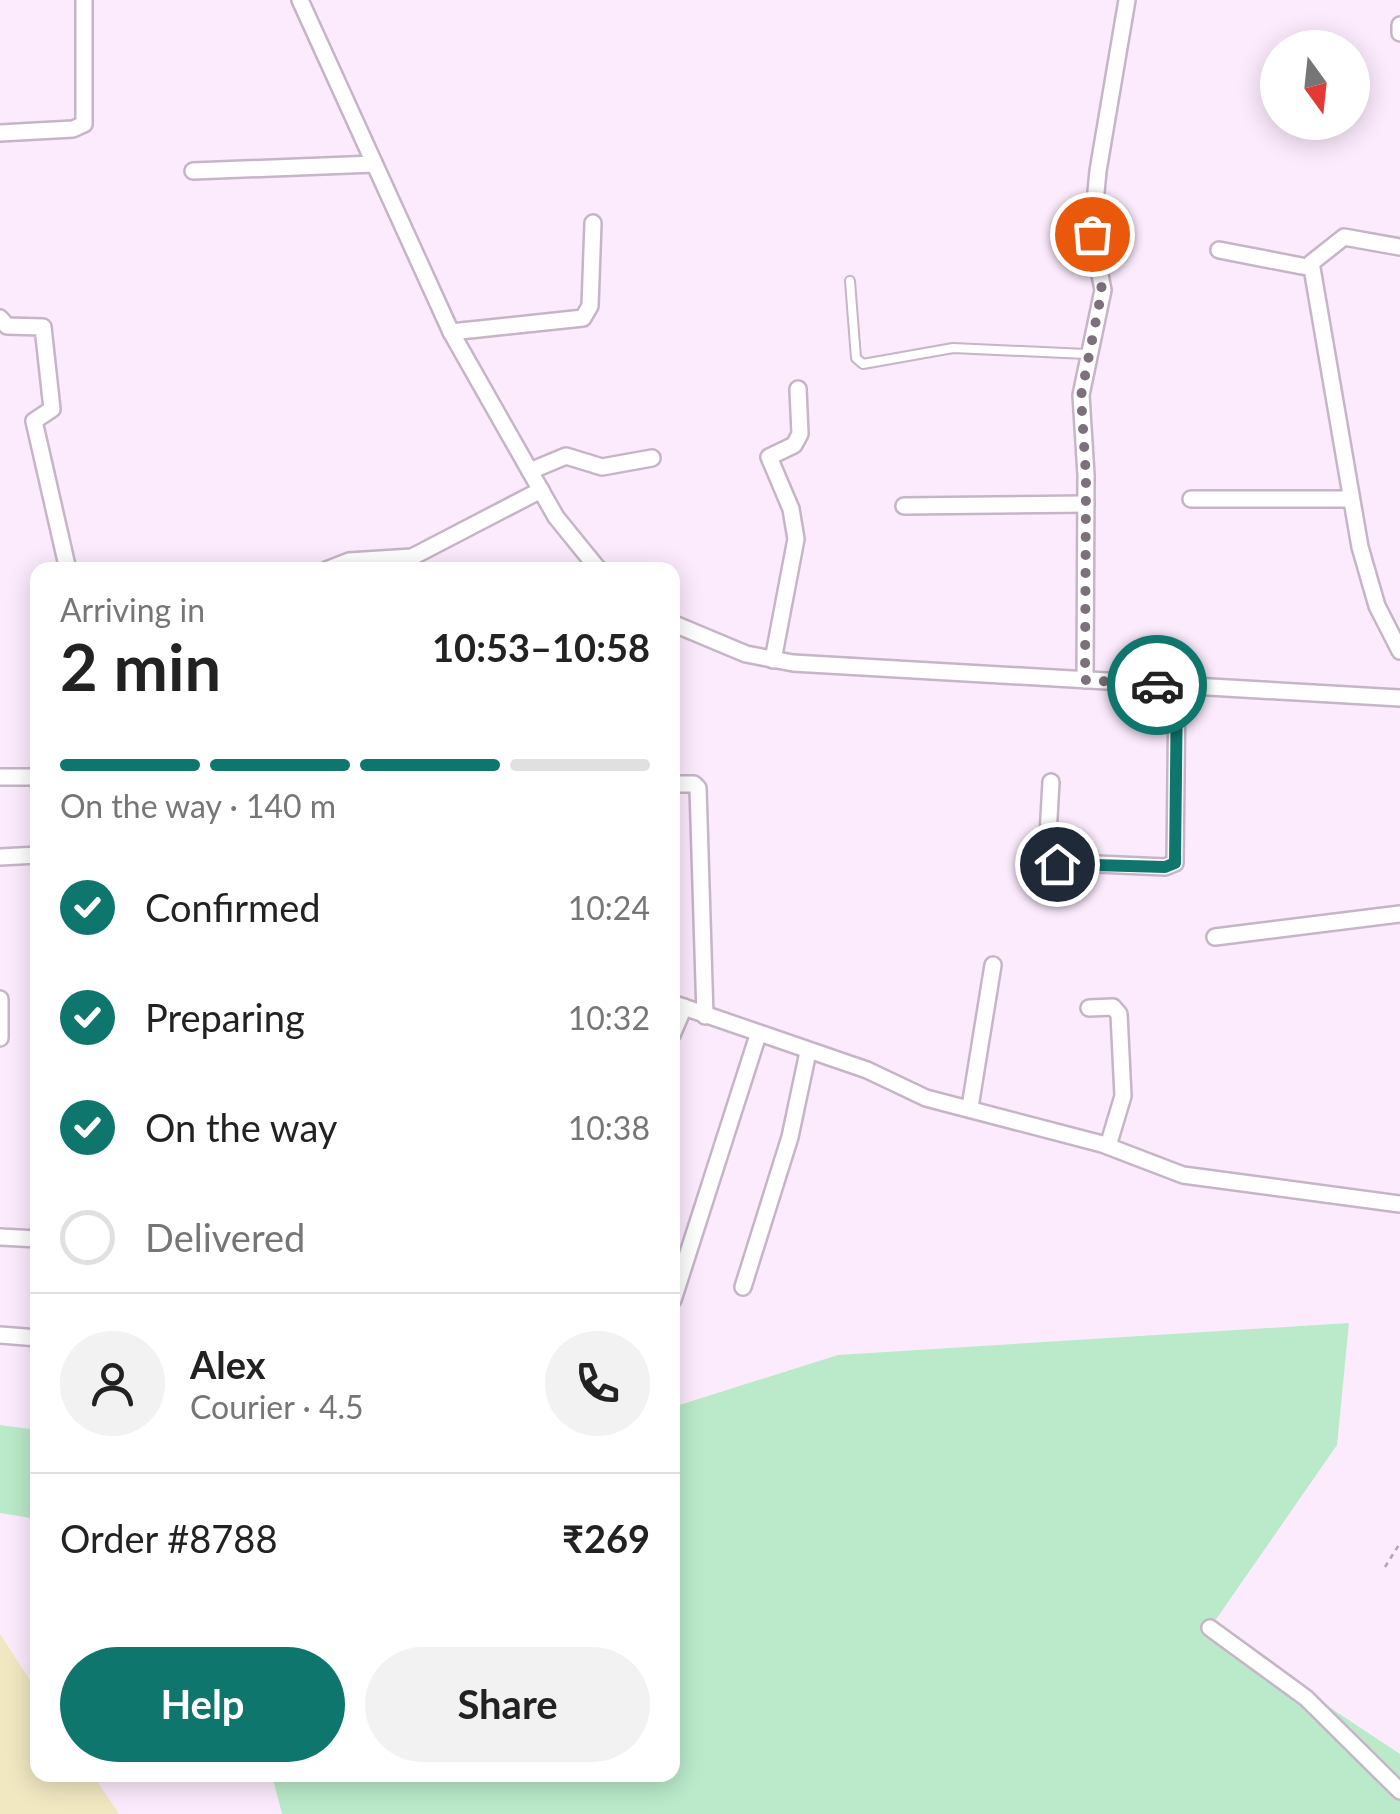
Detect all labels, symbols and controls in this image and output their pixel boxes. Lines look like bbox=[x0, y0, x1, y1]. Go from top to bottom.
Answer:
north arrow bbox=[1260, 30, 1370, 140]
map controls bbox=[1260, 30, 1370, 140]
pin bbox=[1050, 192, 1135, 277]
icon: bag bbox=[1065, 207, 1120, 262]
text: Arriving in bbox=[60, 590, 205, 629]
text: 10:53–10:58 bbox=[432, 624, 650, 670]
text: 2 min bbox=[60, 627, 221, 705]
courier bbox=[1107, 635, 1207, 735]
icon: car bbox=[1130, 658, 1185, 713]
text: On the way · 140 m bbox=[60, 786, 336, 825]
pin bbox=[1015, 822, 1100, 907]
icon: home bbox=[1030, 837, 1085, 892]
icon: check bbox=[60, 880, 115, 935]
text: Confirmed bbox=[145, 884, 321, 930]
text: 10:24 bbox=[568, 888, 650, 927]
icon: check bbox=[60, 990, 115, 1045]
text: Preparing bbox=[145, 994, 305, 1040]
text: 10:32 bbox=[568, 998, 650, 1037]
icon: check bbox=[60, 1100, 115, 1155]
text: On the way bbox=[145, 1104, 337, 1150]
text: 10:38 bbox=[568, 1108, 650, 1147]
text: Delivered bbox=[145, 1214, 305, 1260]
button: person bbox=[60, 1331, 165, 1436]
button: phone bbox=[545, 1331, 650, 1436]
text: Alex bbox=[190, 1341, 266, 1387]
text: Courier · 4.5 bbox=[190, 1387, 364, 1426]
text: Order #8788 bbox=[60, 1515, 277, 1561]
text: ₹269 bbox=[562, 1515, 650, 1561]
button: Help bbox=[60, 1647, 345, 1762]
button: Share bbox=[365, 1647, 650, 1762]

